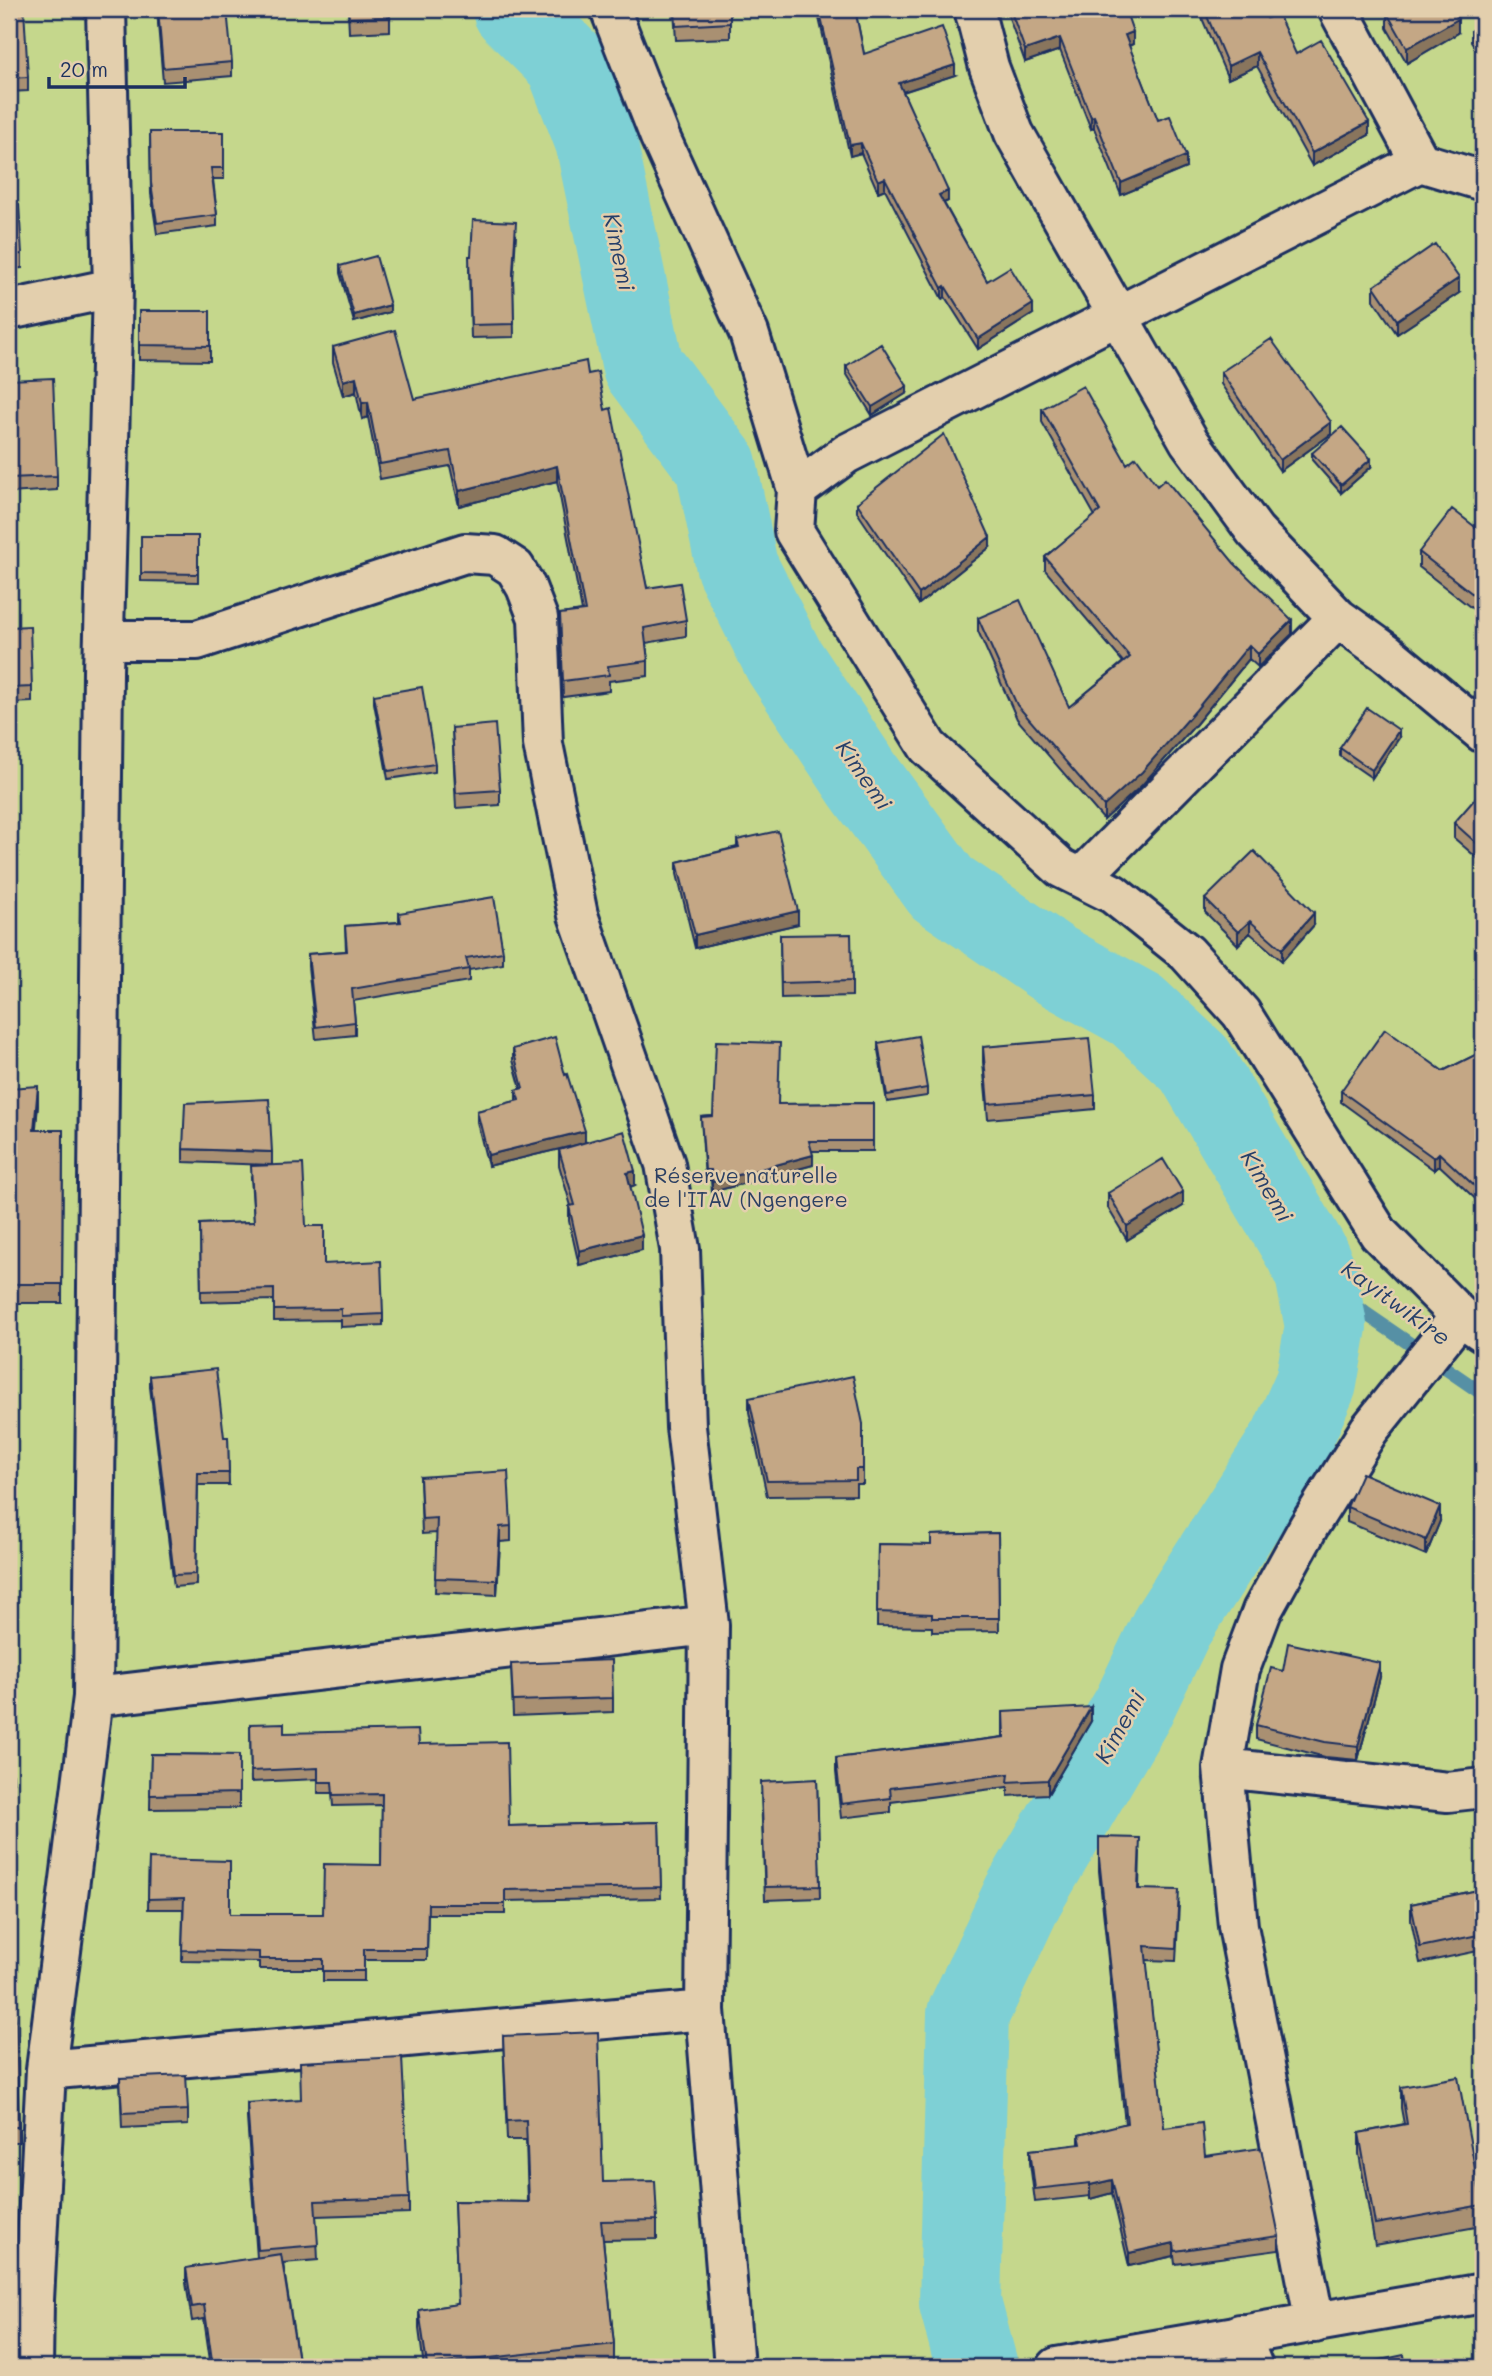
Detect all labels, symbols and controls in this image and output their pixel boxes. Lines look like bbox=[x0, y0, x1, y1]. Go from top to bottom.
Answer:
scale bar bbox=[49, 46, 186, 90]
text: 20 m bbox=[60, 55, 108, 82]
water label: Kimemi bbox=[597, 210, 643, 294]
water label: Kimemi bbox=[830, 733, 900, 815]
water label: Kimemi bbox=[1235, 1144, 1301, 1227]
park label: Réserve naturelle de l'ITAV (Ngengere bbox=[644, 1161, 848, 1212]
water label: Kayitwikire bbox=[1336, 1253, 1457, 1352]
water label: Kimemi bbox=[1087, 1685, 1151, 1768]

